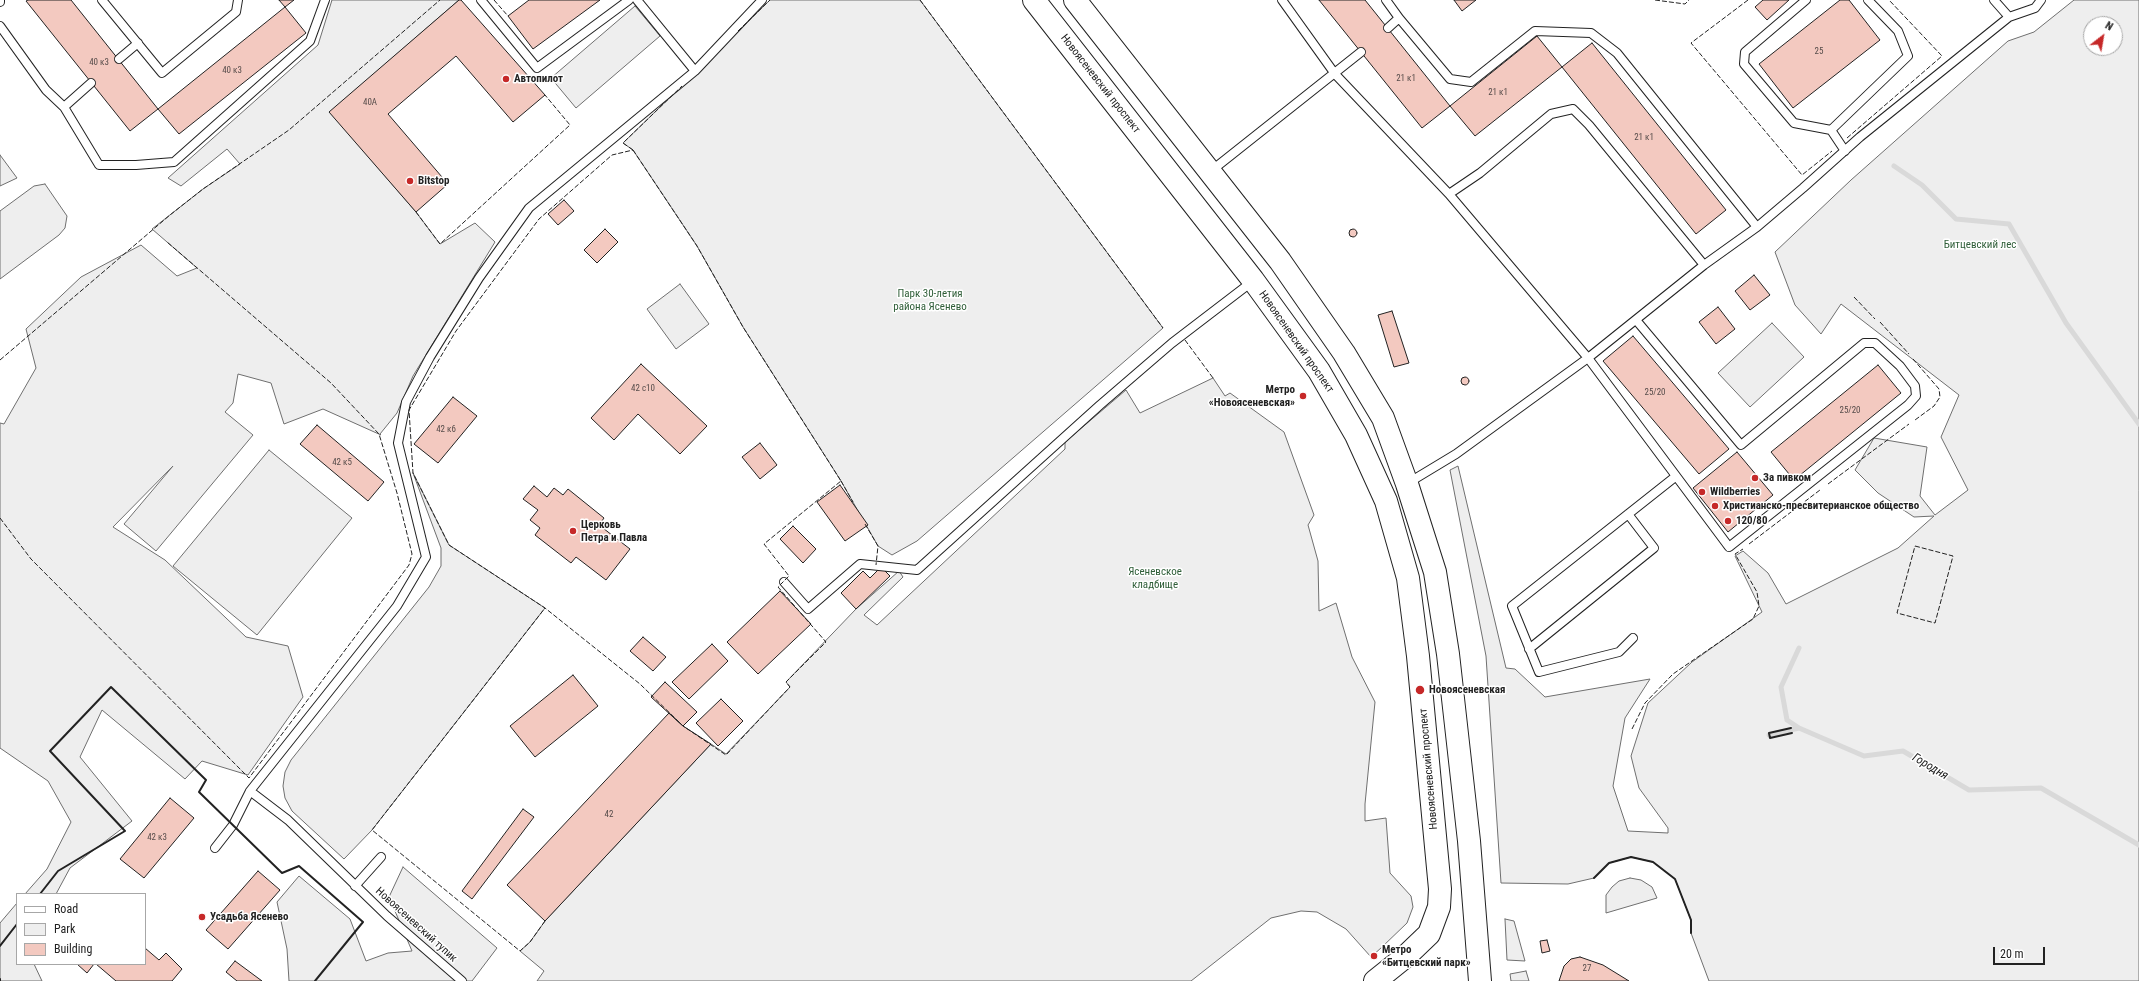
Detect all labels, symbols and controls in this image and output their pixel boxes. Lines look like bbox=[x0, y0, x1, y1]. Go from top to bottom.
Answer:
north arrow bbox=[2083, 16, 2123, 56]
text: N bbox=[2103, 19, 2115, 33]
street label: Новоясеневский проспект bbox=[1057, 32, 1143, 136]
house number: 25 bbox=[1815, 47, 1823, 57]
house number: 40 к3 bbox=[89, 58, 109, 68]
house number: 40 к3 bbox=[222, 66, 242, 76]
place label: Автопилот bbox=[514, 72, 563, 86]
marker: Автопилот bbox=[501, 74, 511, 84]
house number: 21 к1 bbox=[1396, 74, 1416, 84]
house number: 21 к1 bbox=[1488, 88, 1508, 98]
house number: 40А bbox=[363, 98, 377, 108]
house number: 21 к1 bbox=[1634, 133, 1654, 143]
place label: Bitstop bbox=[418, 174, 449, 188]
marker: Bitstop bbox=[405, 176, 415, 186]
park label: Битцевский лес bbox=[1944, 238, 2016, 252]
park label: Парк 30-летия района Ясенево bbox=[893, 287, 967, 313]
street label: Новоясеневский проспект bbox=[1256, 288, 1336, 396]
place label: Метро «Новоясеневская» bbox=[1209, 383, 1295, 409]
house number: 42 с10 bbox=[631, 384, 655, 394]
house number: 25/20 bbox=[1644, 388, 1666, 398]
marker: Метро «Новоясеневская» bbox=[1298, 391, 1308, 401]
house number: 25/20 bbox=[1839, 406, 1861, 416]
house number: 42 к6 bbox=[436, 425, 456, 435]
house number: 42 к5 bbox=[332, 458, 352, 468]
place label: За пивком bbox=[1763, 471, 1811, 485]
marker: За пивком bbox=[1750, 473, 1760, 483]
place label: Wildberries bbox=[1710, 485, 1760, 499]
marker: Wildberries bbox=[1697, 487, 1707, 497]
place label: Христианско-пресвитерианское общество bbox=[1723, 499, 1919, 513]
marker: Христианско-пресвитерианское общество bbox=[1710, 501, 1720, 511]
place label: 120/80 bbox=[1736, 514, 1767, 528]
marker: 120/80 bbox=[1723, 516, 1733, 526]
place label: Церковь Петра и Павла bbox=[581, 518, 647, 544]
marker: Церковь Петра и Павла bbox=[568, 526, 578, 536]
park label: Ясеневское кладбище bbox=[1128, 565, 1182, 591]
place label: Новоясеневская bbox=[1429, 683, 1505, 697]
marker: Новоясеневская bbox=[1414, 684, 1426, 696]
street label: Новоясеневский проспект bbox=[1417, 708, 1441, 830]
water label: Городня bbox=[1909, 751, 1951, 783]
house number: 42 bbox=[605, 810, 613, 820]
house number: 42 к3 bbox=[147, 833, 167, 843]
street label: Новоясеневский тупик bbox=[373, 885, 459, 965]
legend bbox=[16, 893, 146, 965]
text: Road bbox=[54, 902, 78, 916]
place label: Усадьба Ясенево bbox=[210, 910, 288, 924]
marker: Усадьба Ясенево bbox=[197, 912, 207, 922]
text: Park bbox=[54, 922, 75, 936]
scale bar bbox=[1995, 939, 2047, 965]
text: Building bbox=[54, 942, 92, 956]
place label: Метро «Битцевский парк» bbox=[1382, 943, 1471, 969]
text: 20 m bbox=[2000, 947, 2024, 961]
marker: Метро «Битцевский парк» bbox=[1369, 951, 1379, 961]
house number: 27 bbox=[1583, 964, 1591, 974]

